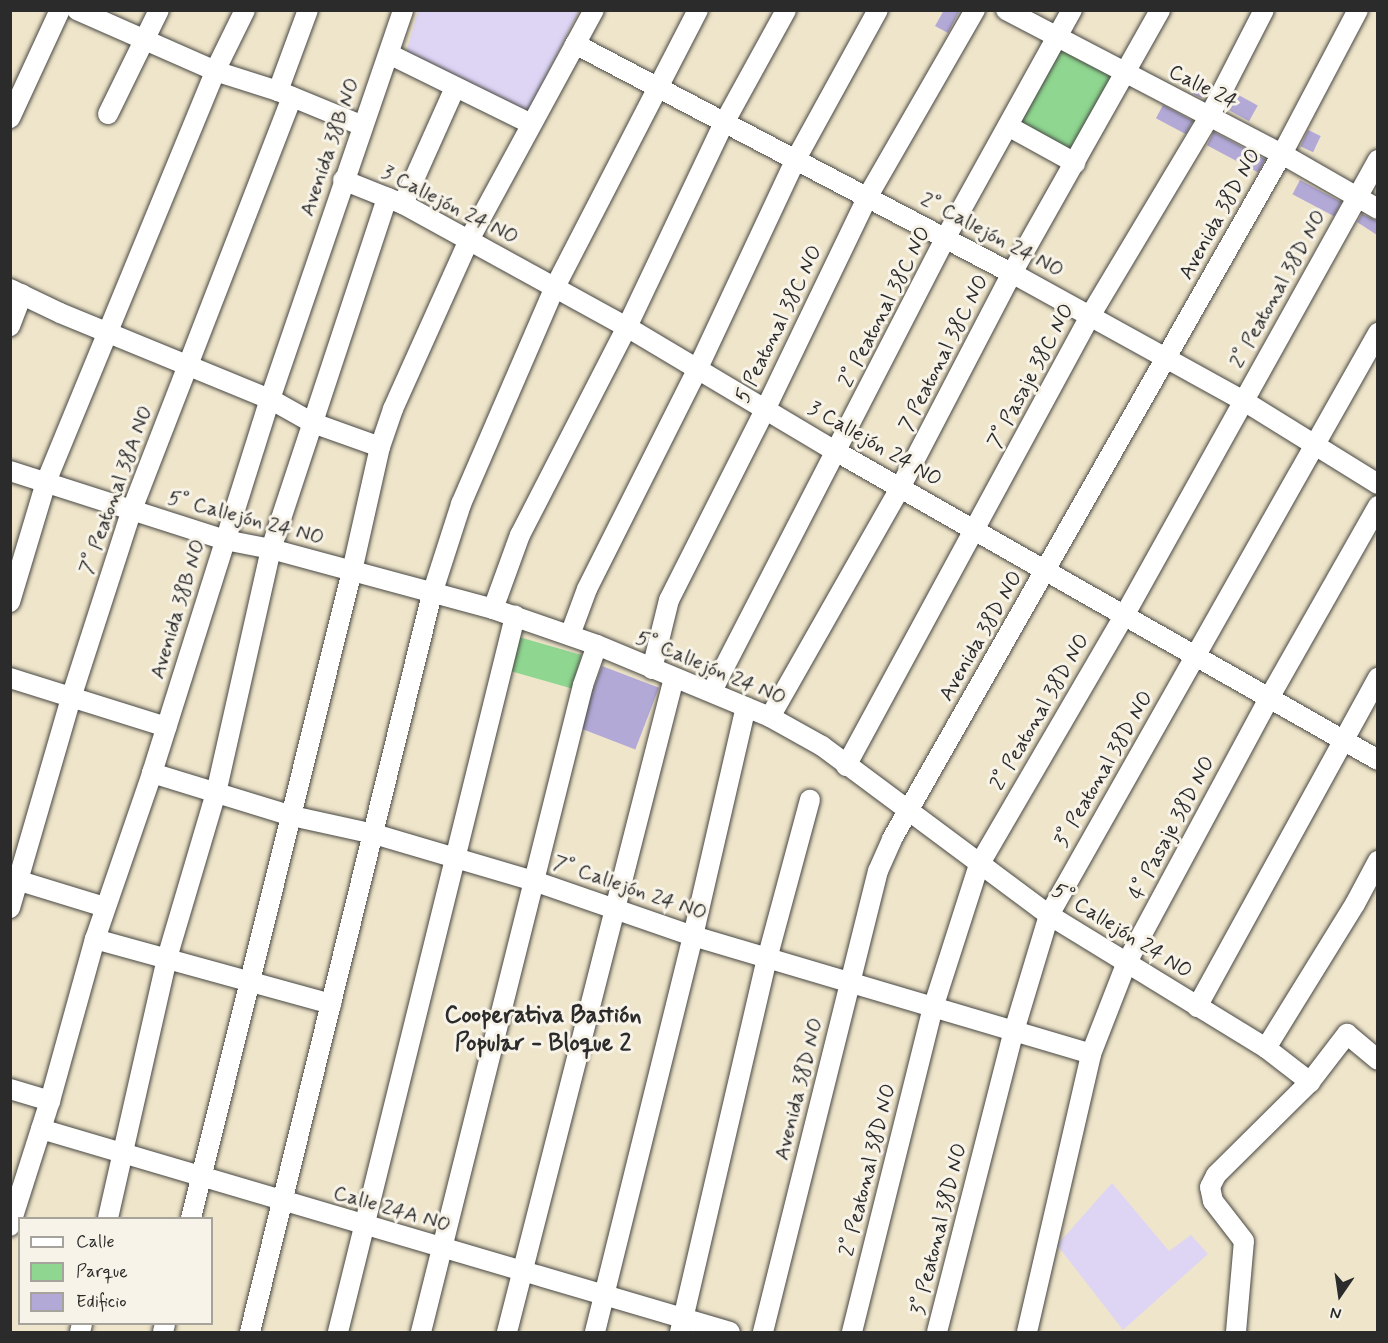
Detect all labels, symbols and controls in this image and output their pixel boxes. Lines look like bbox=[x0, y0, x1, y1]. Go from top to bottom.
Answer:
street label: Calle 24 bbox=[1164, 59, 1242, 115]
street label: Avenida 38B NO bbox=[295, 75, 365, 219]
street label: Avenida 38D NO bbox=[1174, 144, 1266, 284]
street label: 3 Callejón 24 NO bbox=[378, 160, 522, 250]
street label: 2° Callejón 24 NO bbox=[916, 187, 1068, 283]
street label: 2° Peatonal 38D NO bbox=[1224, 206, 1332, 372]
street label: 2° Peatonal 38C NO bbox=[834, 222, 936, 392]
street label: 5 Peatonal 38C NO bbox=[730, 241, 828, 407]
street label: 7 Peatonal 38C NO bbox=[894, 271, 994, 435]
street label: 7° Pasaje 38C NO bbox=[982, 300, 1080, 452]
street label: 3 Callejón 24 NO bbox=[804, 396, 946, 492]
street label: 7° Peatonal 38A NO bbox=[74, 402, 158, 578]
street label: 5° Callejón 24 NO bbox=[165, 485, 327, 551]
street label: Avenida 38B NO bbox=[145, 536, 211, 682]
street label: Avenida 38D NO bbox=[934, 567, 1028, 705]
street label: 5° Callejón 24 NO bbox=[632, 625, 790, 711]
street label: 2° Peatonal 38D NO bbox=[985, 629, 1095, 795]
street label: 3° Peatonal 38D NO bbox=[1049, 687, 1159, 851]
street label: 4° Pasaje 38D NO bbox=[1124, 752, 1220, 904]
street label: 7° Callejón 24 NO bbox=[550, 850, 710, 926]
street label: 5° Callejón 24 NO bbox=[1047, 878, 1197, 984]
district label: Cooperativa Bastión Popular - Bloque 2 bbox=[444, 1002, 642, 1058]
street label: Avenida 38D NO bbox=[769, 1015, 829, 1163]
street label: 2° Peatonal 38D NO bbox=[834, 1081, 902, 1259]
street label: 3° Peatonal 38D NO bbox=[906, 1141, 972, 1317]
street label: Calle 24A NO bbox=[330, 1180, 454, 1238]
legend bbox=[18, 1217, 213, 1325]
text: Calle bbox=[76, 1230, 115, 1254]
text: Parque bbox=[76, 1260, 128, 1284]
north arrow bbox=[1310, 1265, 1370, 1325]
text: Edificio bbox=[76, 1290, 127, 1314]
text: N bbox=[1328, 1302, 1343, 1324]

